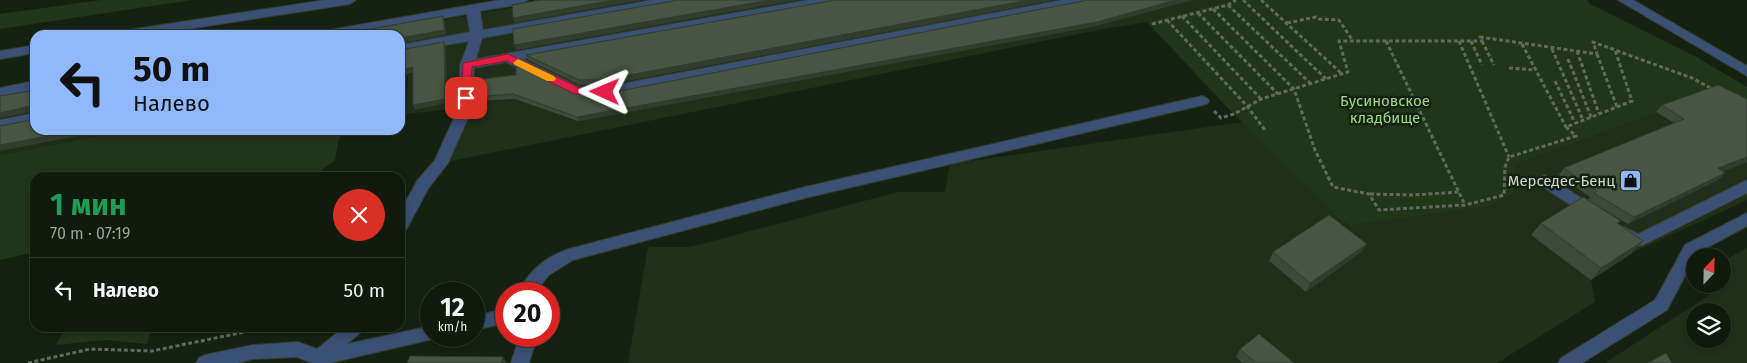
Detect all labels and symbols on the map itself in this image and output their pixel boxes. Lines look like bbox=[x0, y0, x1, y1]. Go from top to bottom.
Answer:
position arrow bbox=[578, 65, 630, 117]
pin bbox=[445, 77, 487, 119]
park label: Бусиновское кладбище bbox=[1340, 92, 1430, 127]
shop icon: Мерседес-Бенц bbox=[1619, 169, 1643, 193]
place label: Мерседес-Бенц bbox=[1508, 172, 1615, 190]
north arrow bbox=[1686, 248, 1731, 292]
speed limit sign: 20 bbox=[495, 282, 560, 347]

